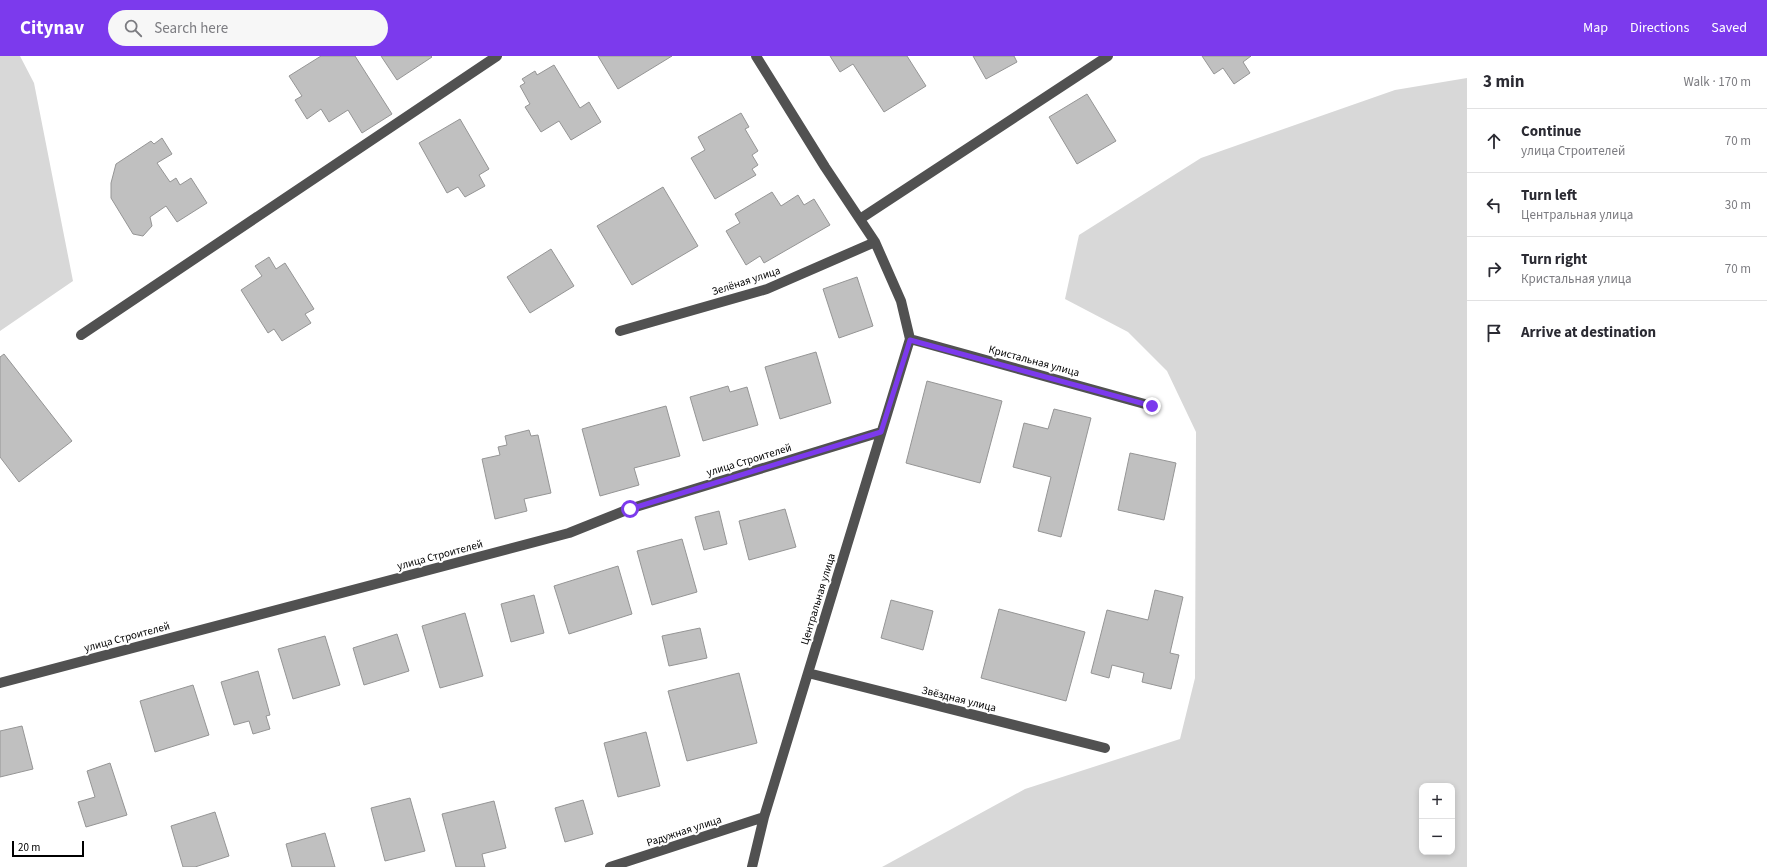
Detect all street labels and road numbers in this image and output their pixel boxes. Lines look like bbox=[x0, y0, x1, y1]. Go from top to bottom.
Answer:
street label: Зелёная улица bbox=[710, 263, 782, 299]
street label: Кристальная улица bbox=[987, 342, 1081, 380]
street label: улица Строителей bbox=[705, 440, 793, 480]
street label: улица Строителей bbox=[395, 536, 485, 574]
street label: Центральная улица bbox=[797, 551, 839, 647]
street label: улица Строителей bbox=[82, 618, 172, 656]
street label: Звёздная улица bbox=[920, 682, 998, 716]
street label: Радужная улица bbox=[645, 812, 723, 850]

